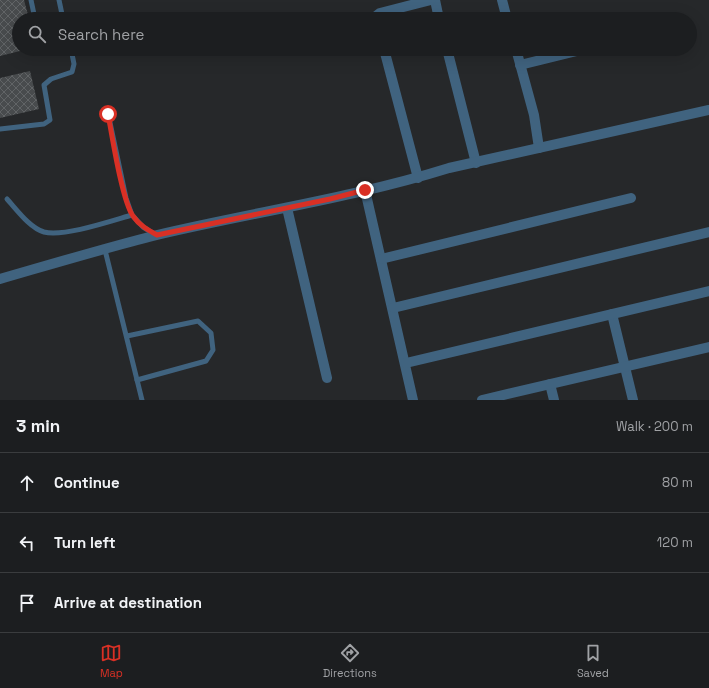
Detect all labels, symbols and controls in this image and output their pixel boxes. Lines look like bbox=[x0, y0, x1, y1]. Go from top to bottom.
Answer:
search box bbox=[12, 12, 697, 56]
icon: search bbox=[26, 23, 48, 45]
text: Search here bbox=[58, 25, 144, 44]
route start bbox=[99, 105, 117, 123]
route end bbox=[356, 181, 374, 199]
text: 3 min bbox=[16, 415, 60, 437]
text: Walk · 200 m bbox=[616, 418, 693, 435]
icon: ahead bbox=[16, 472, 38, 494]
text: Continue bbox=[54, 473, 120, 492]
text: 80 m bbox=[662, 474, 693, 491]
icon: left bbox=[16, 532, 38, 554]
text: Turn left bbox=[54, 533, 116, 552]
text: 120 m bbox=[657, 534, 693, 551]
icon: arrive bbox=[16, 592, 38, 614]
text: Arrive at destination bbox=[54, 593, 202, 612]
tab: Map bbox=[100, 642, 123, 680]
tab: Directions bbox=[323, 642, 377, 680]
tab: Saved bbox=[577, 642, 609, 680]

